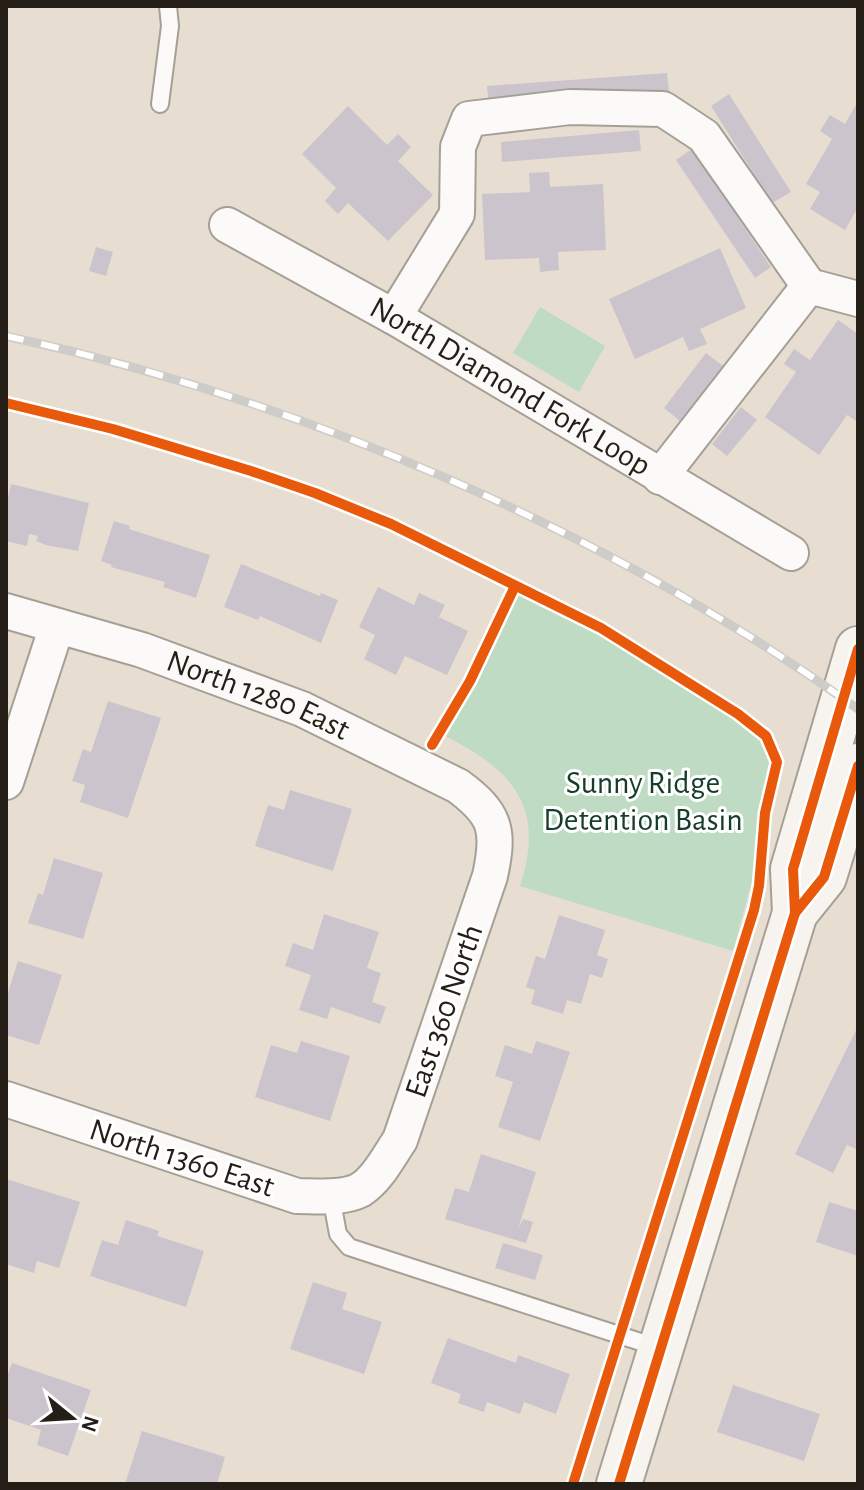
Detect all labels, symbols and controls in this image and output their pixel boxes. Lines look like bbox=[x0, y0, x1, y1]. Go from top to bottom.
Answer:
street label: North Diamond Fork Loop bbox=[364, 291, 656, 482]
street label: North 1280 East bbox=[162, 645, 355, 746]
park label: Sunny Ridge Detention Basin bbox=[543, 767, 743, 836]
street label: East 360 North bbox=[399, 920, 489, 1102]
street label: North 1360 East bbox=[86, 1113, 278, 1203]
north arrow bbox=[32, 1378, 112, 1458]
text: N bbox=[77, 1413, 103, 1435]

